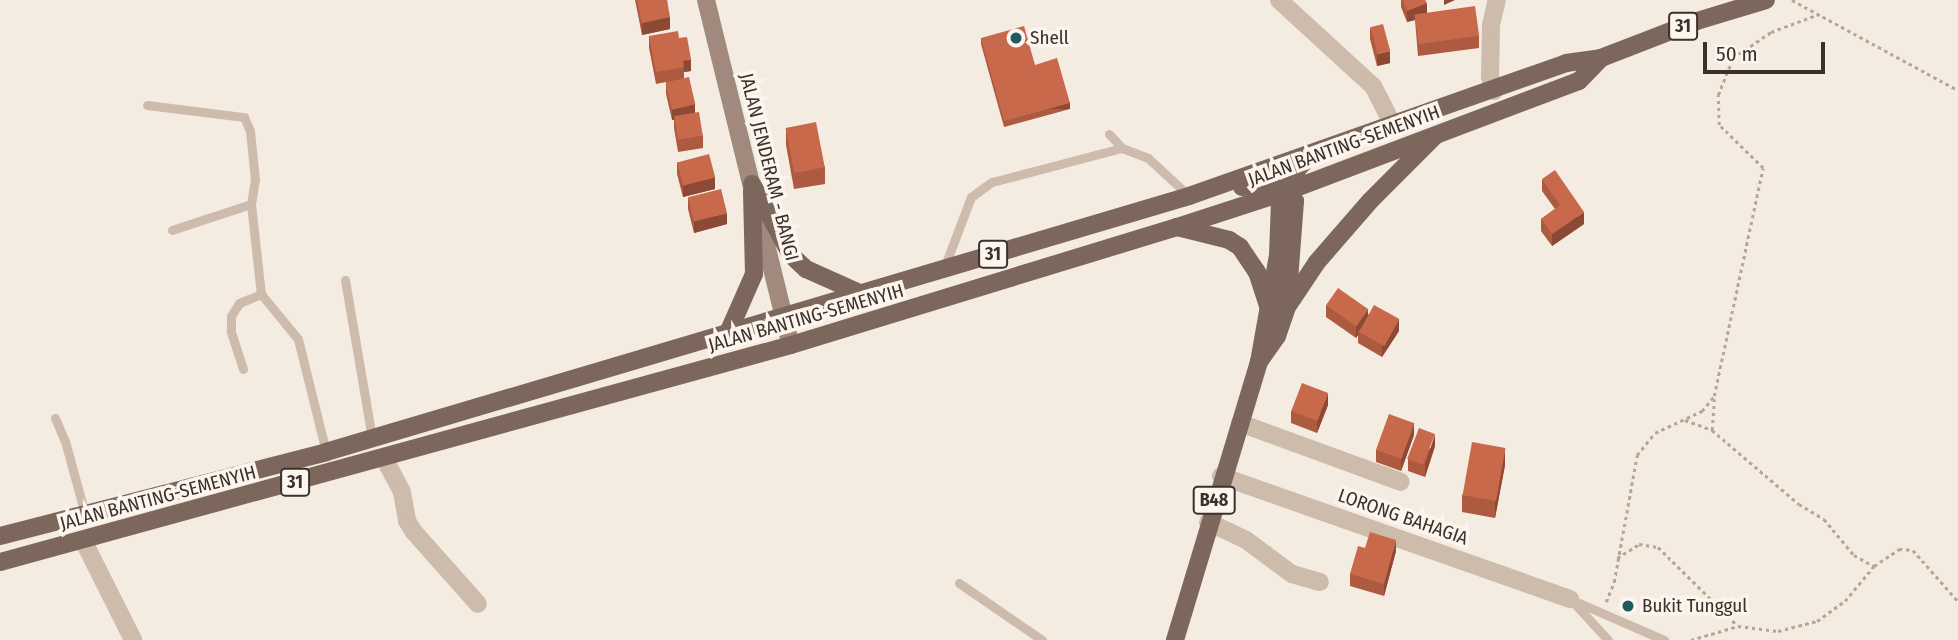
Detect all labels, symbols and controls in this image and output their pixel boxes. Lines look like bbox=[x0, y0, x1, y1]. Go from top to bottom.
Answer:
road number: 31 bbox=[1667, 12, 1699, 41]
place label: Shell bbox=[1030, 27, 1069, 49]
scale bar bbox=[1706, 28, 1828, 72]
marker: Shell bbox=[1008, 30, 1024, 46]
text: 50 m bbox=[1716, 41, 1758, 67]
street label: JALAN JENDERAM - BANGI bbox=[735, 71, 803, 263]
street label: JALAN BANTING-SEMENYIH bbox=[1245, 101, 1443, 191]
road number: 31 bbox=[977, 240, 1009, 268]
street label: JALAN BANTING-SEMENYIH bbox=[706, 279, 906, 357]
street label: JALAN BANTING-SEMENYIH bbox=[57, 461, 259, 535]
road number: 31 bbox=[279, 468, 311, 496]
street label: LORONG BAHAGIA bbox=[1335, 484, 1471, 550]
road number: B48 bbox=[1191, 486, 1237, 514]
place label: Bukit Tunggul bbox=[1642, 595, 1747, 617]
marker: Bukit Tunggul bbox=[1620, 598, 1636, 614]

